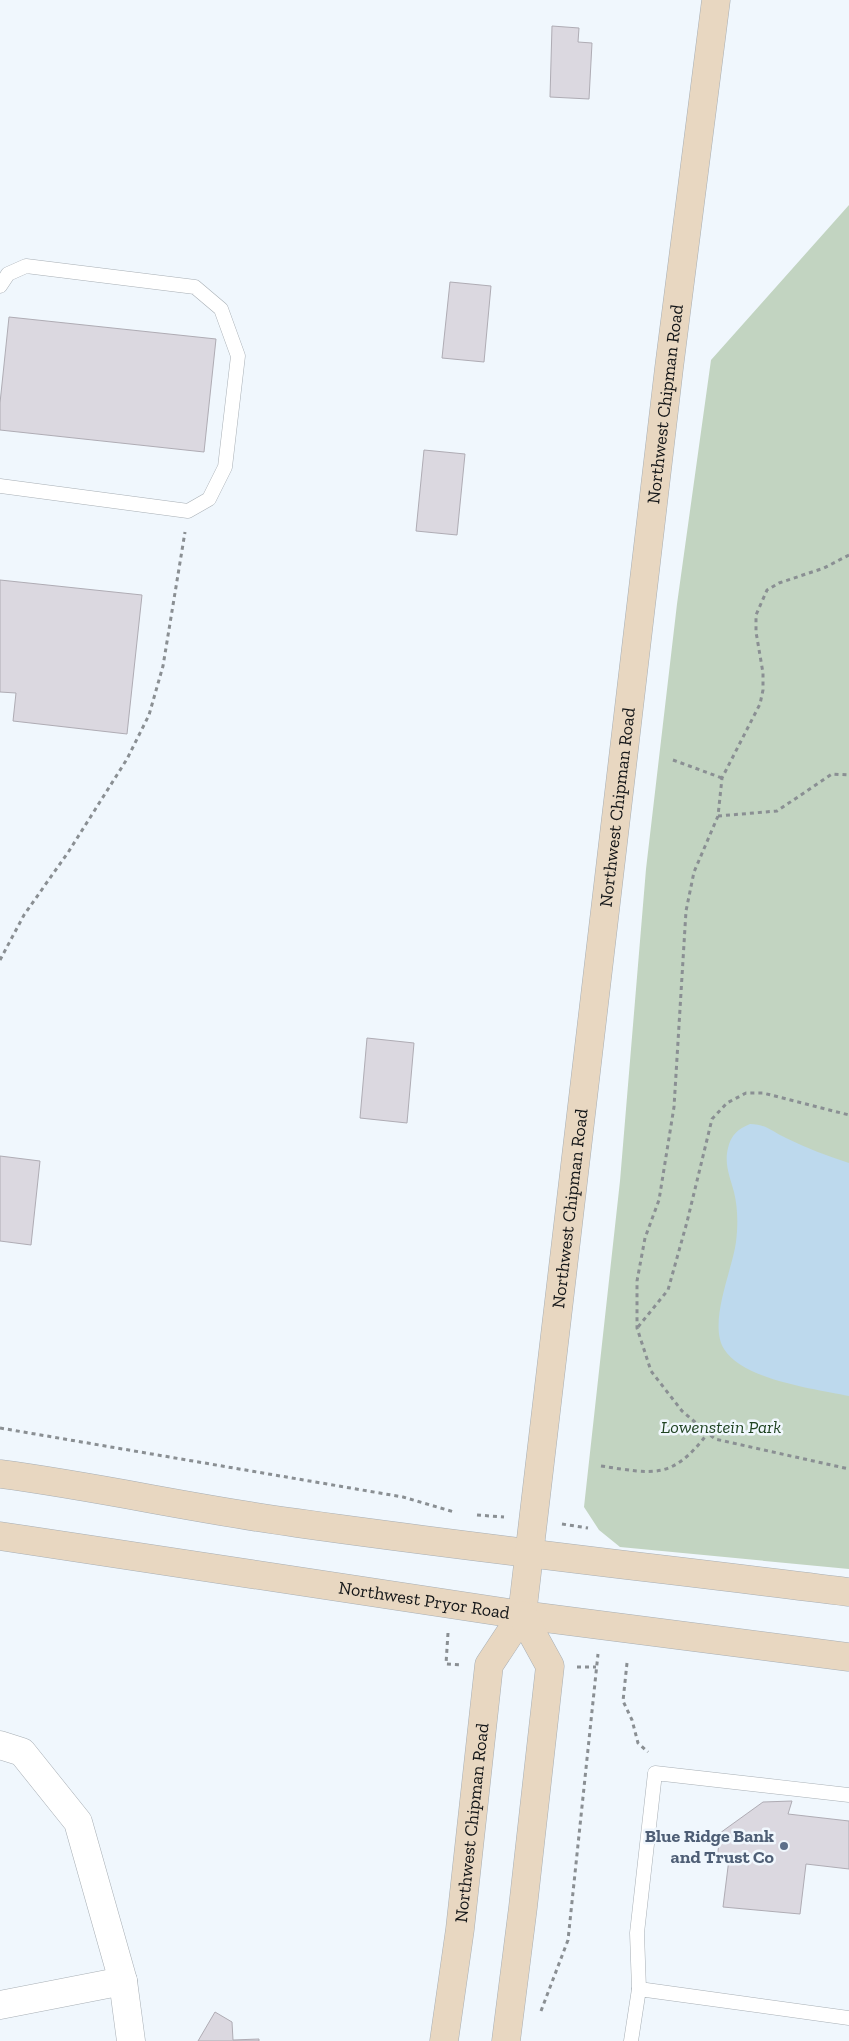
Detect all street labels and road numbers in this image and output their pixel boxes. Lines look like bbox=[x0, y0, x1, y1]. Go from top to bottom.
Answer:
street label: Northwest Chipman Road bbox=[642, 303, 688, 505]
street label: Northwest Chipman Road bbox=[595, 706, 640, 908]
street label: Northwest Chipman Road bbox=[547, 1107, 593, 1310]
street label: Northwest Pryor Road bbox=[337, 1576, 511, 1624]
street label: Northwest Chipman Road bbox=[450, 1722, 494, 1924]

